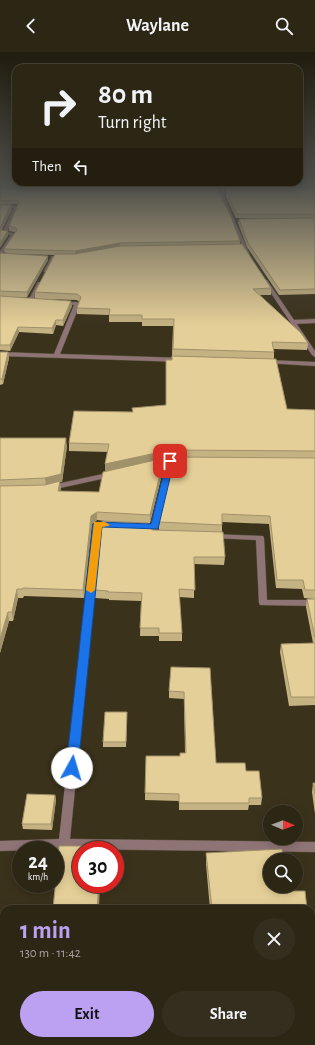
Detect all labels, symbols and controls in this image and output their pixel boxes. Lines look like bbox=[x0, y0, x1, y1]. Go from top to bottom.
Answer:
icon: back bbox=[20, 15, 42, 37]
icon: search bbox=[273, 15, 295, 37]
text: Waylane bbox=[126, 17, 189, 35]
icon: right bbox=[32, 80, 84, 132]
text: 80 m bbox=[98, 81, 153, 109]
text: Turn right bbox=[98, 114, 167, 132]
icon: left bbox=[70, 156, 92, 178]
text: Then bbox=[32, 159, 62, 174]
pin bbox=[153, 444, 187, 478]
icon: arrive bbox=[159, 450, 181, 472]
position arrow bbox=[51, 747, 93, 789]
north arrow bbox=[263, 805, 303, 845]
map controls bbox=[263, 805, 303, 893]
speed limit sign: 30 bbox=[72, 841, 124, 893]
text: 24 bbox=[28, 852, 48, 872]
button: search bbox=[263, 853, 303, 893]
text: km/h bbox=[28, 872, 48, 882]
button: close bbox=[253, 918, 295, 960]
text: 1 min bbox=[20, 919, 71, 943]
text: 130 m · 11:42 bbox=[20, 947, 81, 960]
button: Exit bbox=[20, 991, 154, 1037]
button: Share bbox=[162, 991, 295, 1037]

